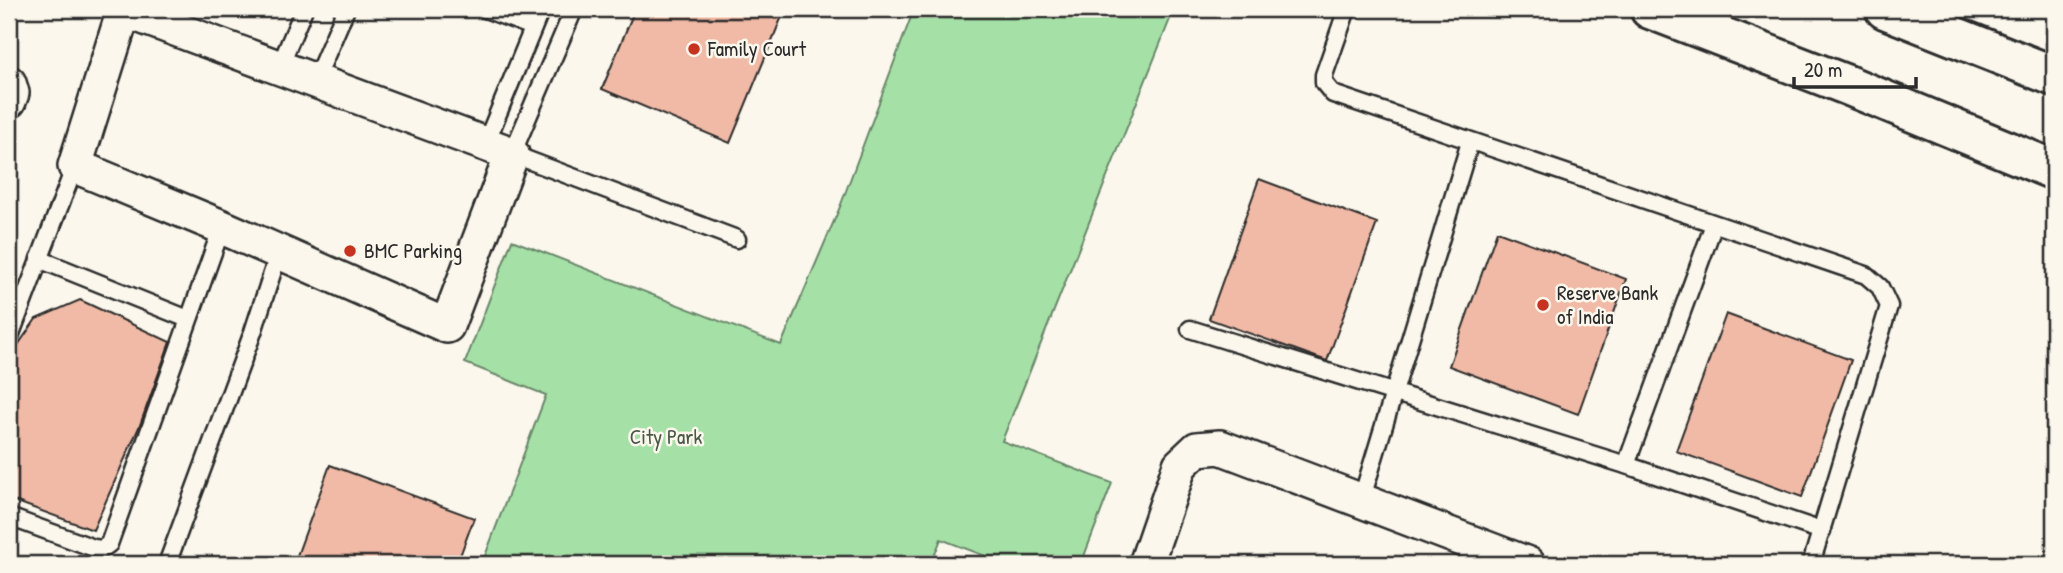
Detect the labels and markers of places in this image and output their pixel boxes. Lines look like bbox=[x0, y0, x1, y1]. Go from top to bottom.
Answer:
place label: Family Court bbox=[707, 34, 807, 63]
marker: Family Court bbox=[686, 41, 702, 57]
place label: BMC Parking bbox=[364, 236, 462, 265]
marker: BMC Parking bbox=[342, 243, 358, 259]
place label: Reserve Bank of India bbox=[1557, 278, 1658, 331]
marker: Reserve Bank of India bbox=[1535, 297, 1551, 313]

